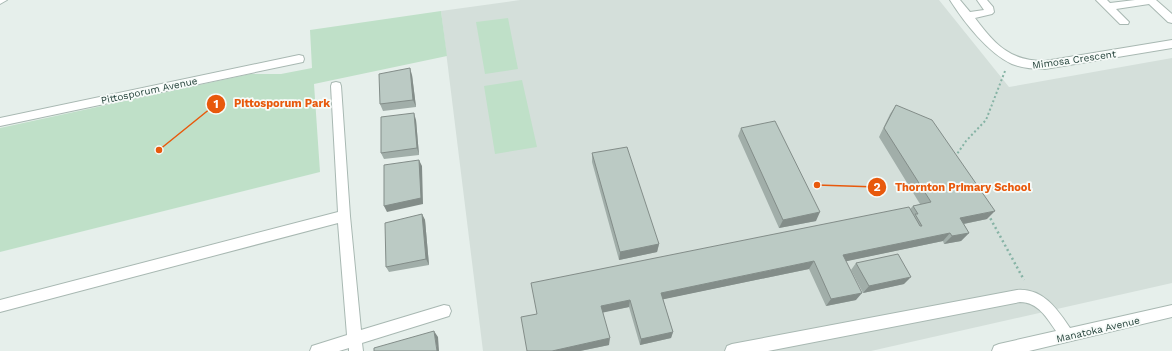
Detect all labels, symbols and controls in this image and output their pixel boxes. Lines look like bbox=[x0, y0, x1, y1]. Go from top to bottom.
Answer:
street label: Mimosa Crescent bbox=[1032, 48, 1117, 71]
street label: Pittosporum Avenue bbox=[100, 75, 198, 106]
callout: Pittosporum Park bbox=[206, 92, 338, 115]
text: 1 bbox=[213, 97, 219, 111]
text: Pittosporum Park bbox=[234, 97, 330, 110]
callout: Thornton Primary School bbox=[867, 176, 1039, 199]
text: 2 bbox=[873, 180, 881, 194]
text: Thornton Primary School bbox=[895, 181, 1031, 194]
street label: Manatoka Avenue bbox=[1055, 314, 1141, 344]

